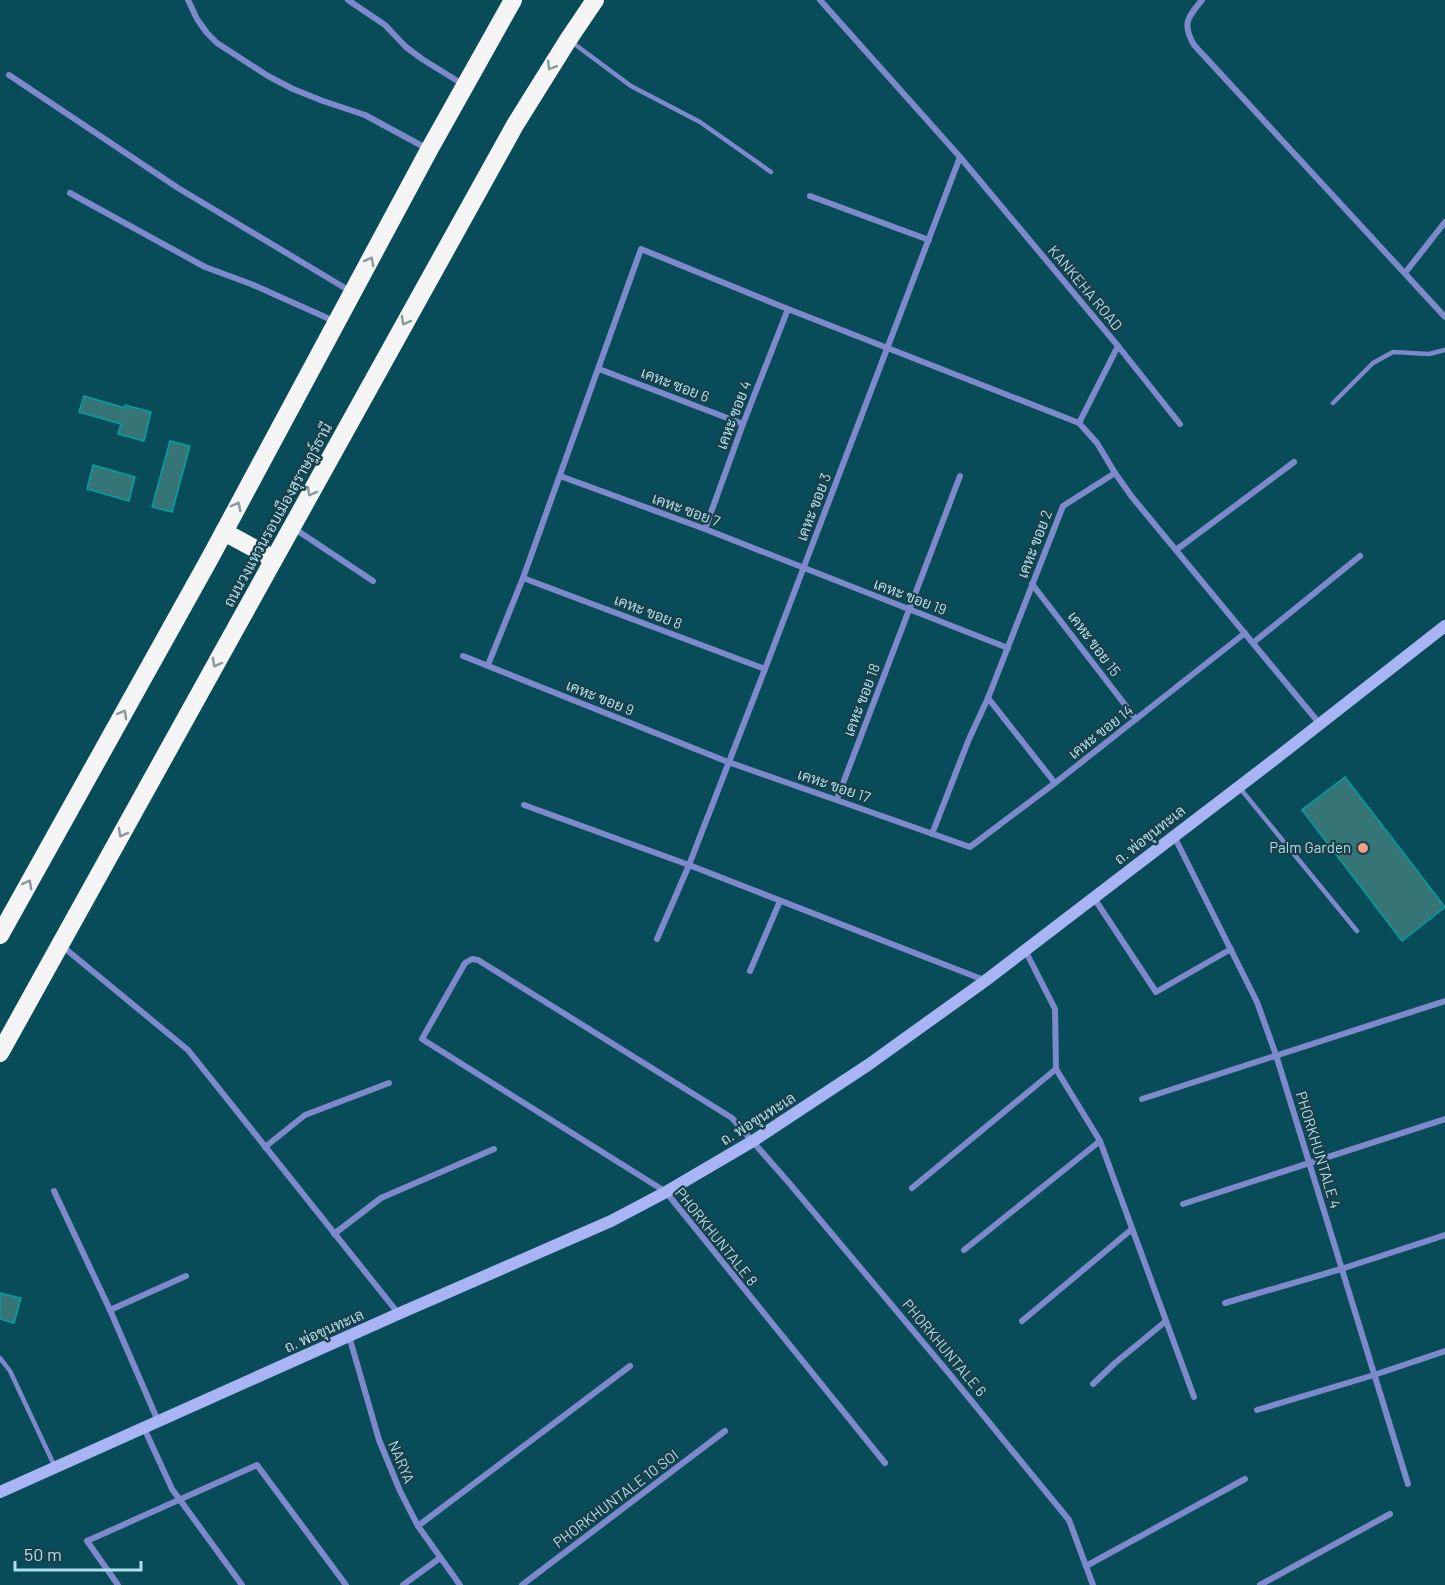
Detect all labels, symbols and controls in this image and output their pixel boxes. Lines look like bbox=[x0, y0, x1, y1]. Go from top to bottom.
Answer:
one-way arrow bbox=[547, 60, 559, 70]
street label: KANKEHA ROAD bbox=[1045, 241, 1127, 334]
one-way arrow bbox=[363, 256, 374, 267]
one-way arrow bbox=[401, 315, 412, 326]
street label: เคหะ ซอย 6 bbox=[639, 363, 712, 405]
street label: เคหะ ซอย 4 bbox=[712, 378, 754, 452]
street label: ถนนวงแหวนรอบเมืองสุราษฎร์ธานี bbox=[219, 419, 338, 611]
street label: เคหะ ขอย 3 bbox=[792, 470, 834, 543]
one-way arrow bbox=[307, 486, 318, 496]
street label: เคหะ ซอย 7 bbox=[650, 488, 723, 530]
one-way arrow bbox=[230, 502, 241, 512]
street label: เคหะ ขอย 2 bbox=[1013, 507, 1055, 580]
street label: เคหะ ขอย 19 bbox=[871, 574, 949, 618]
street label: เคหะ ขอย 8 bbox=[612, 590, 685, 632]
street label: เคหะ ขอย 15 bbox=[1065, 607, 1125, 679]
one-way arrow bbox=[212, 656, 223, 667]
street label: เคหะ ขอย 18 bbox=[839, 661, 883, 739]
street label: เคหะ ขอย 9 bbox=[564, 675, 637, 719]
street label: เคหะ ขอย 14 bbox=[1064, 700, 1136, 762]
one-way arrow bbox=[116, 709, 127, 720]
street label: เคหะ ขอย 17 bbox=[796, 764, 873, 806]
street label: ถ. พ่อขุนทะเล bbox=[1110, 801, 1190, 870]
one-way arrow bbox=[118, 827, 129, 837]
place label: Palm Garden bbox=[1269, 838, 1351, 856]
marker: Palm Garden bbox=[1356, 841, 1370, 855]
one-way arrow bbox=[21, 880, 32, 890]
street label: ถ. พ่อขุนทะเล bbox=[717, 1088, 800, 1151]
street label: PHORKHUNTALE 4 bbox=[1293, 1089, 1345, 1211]
street label: PHORKHUNTALE 8 bbox=[672, 1184, 762, 1289]
street label: PHORKHUNTALE 6 bbox=[899, 1295, 991, 1400]
street label: ถ. พ่อขุนทะเล bbox=[281, 1305, 367, 1358]
street label: NARYA bbox=[385, 1438, 419, 1486]
street label: PHORKHUNTALE 10 SOI bbox=[549, 1445, 682, 1551]
scale bar bbox=[15, 1534, 141, 1572]
text: 50 m bbox=[24, 1543, 62, 1565]

